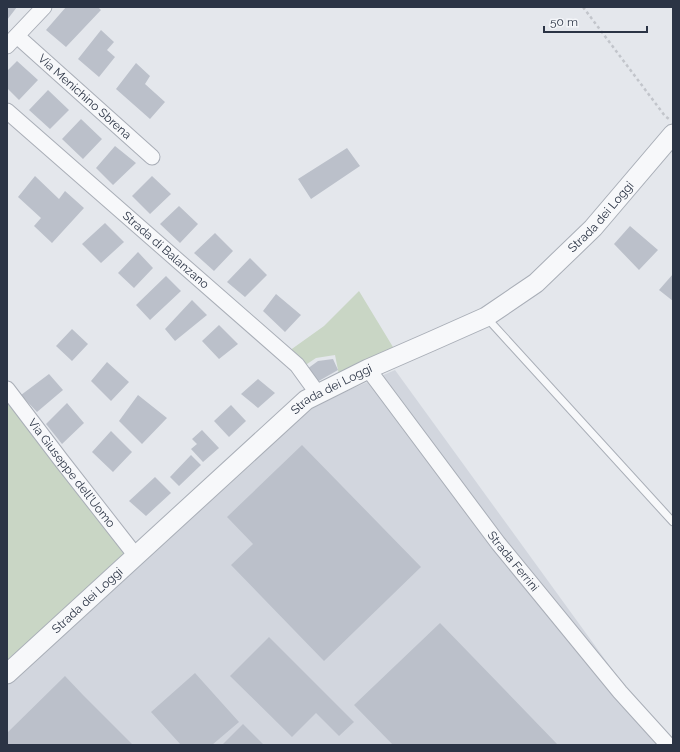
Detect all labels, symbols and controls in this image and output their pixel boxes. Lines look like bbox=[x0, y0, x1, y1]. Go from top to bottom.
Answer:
scale bar bbox=[544, 8, 647, 34]
text: 50 m bbox=[550, 15, 578, 29]
street label: Via Menichino Sbrena bbox=[35, 51, 134, 142]
street label: Strada dei Loggi bbox=[565, 179, 636, 255]
street label: Strada di Balanzano bbox=[120, 208, 212, 292]
street label: Strada dei Loggi bbox=[288, 361, 374, 417]
street label: Via Giuseppe dell'Uomo bbox=[25, 416, 118, 530]
street label: Strada Ferrini bbox=[485, 528, 542, 594]
street label: Strada dei Loggi bbox=[49, 565, 126, 636]

